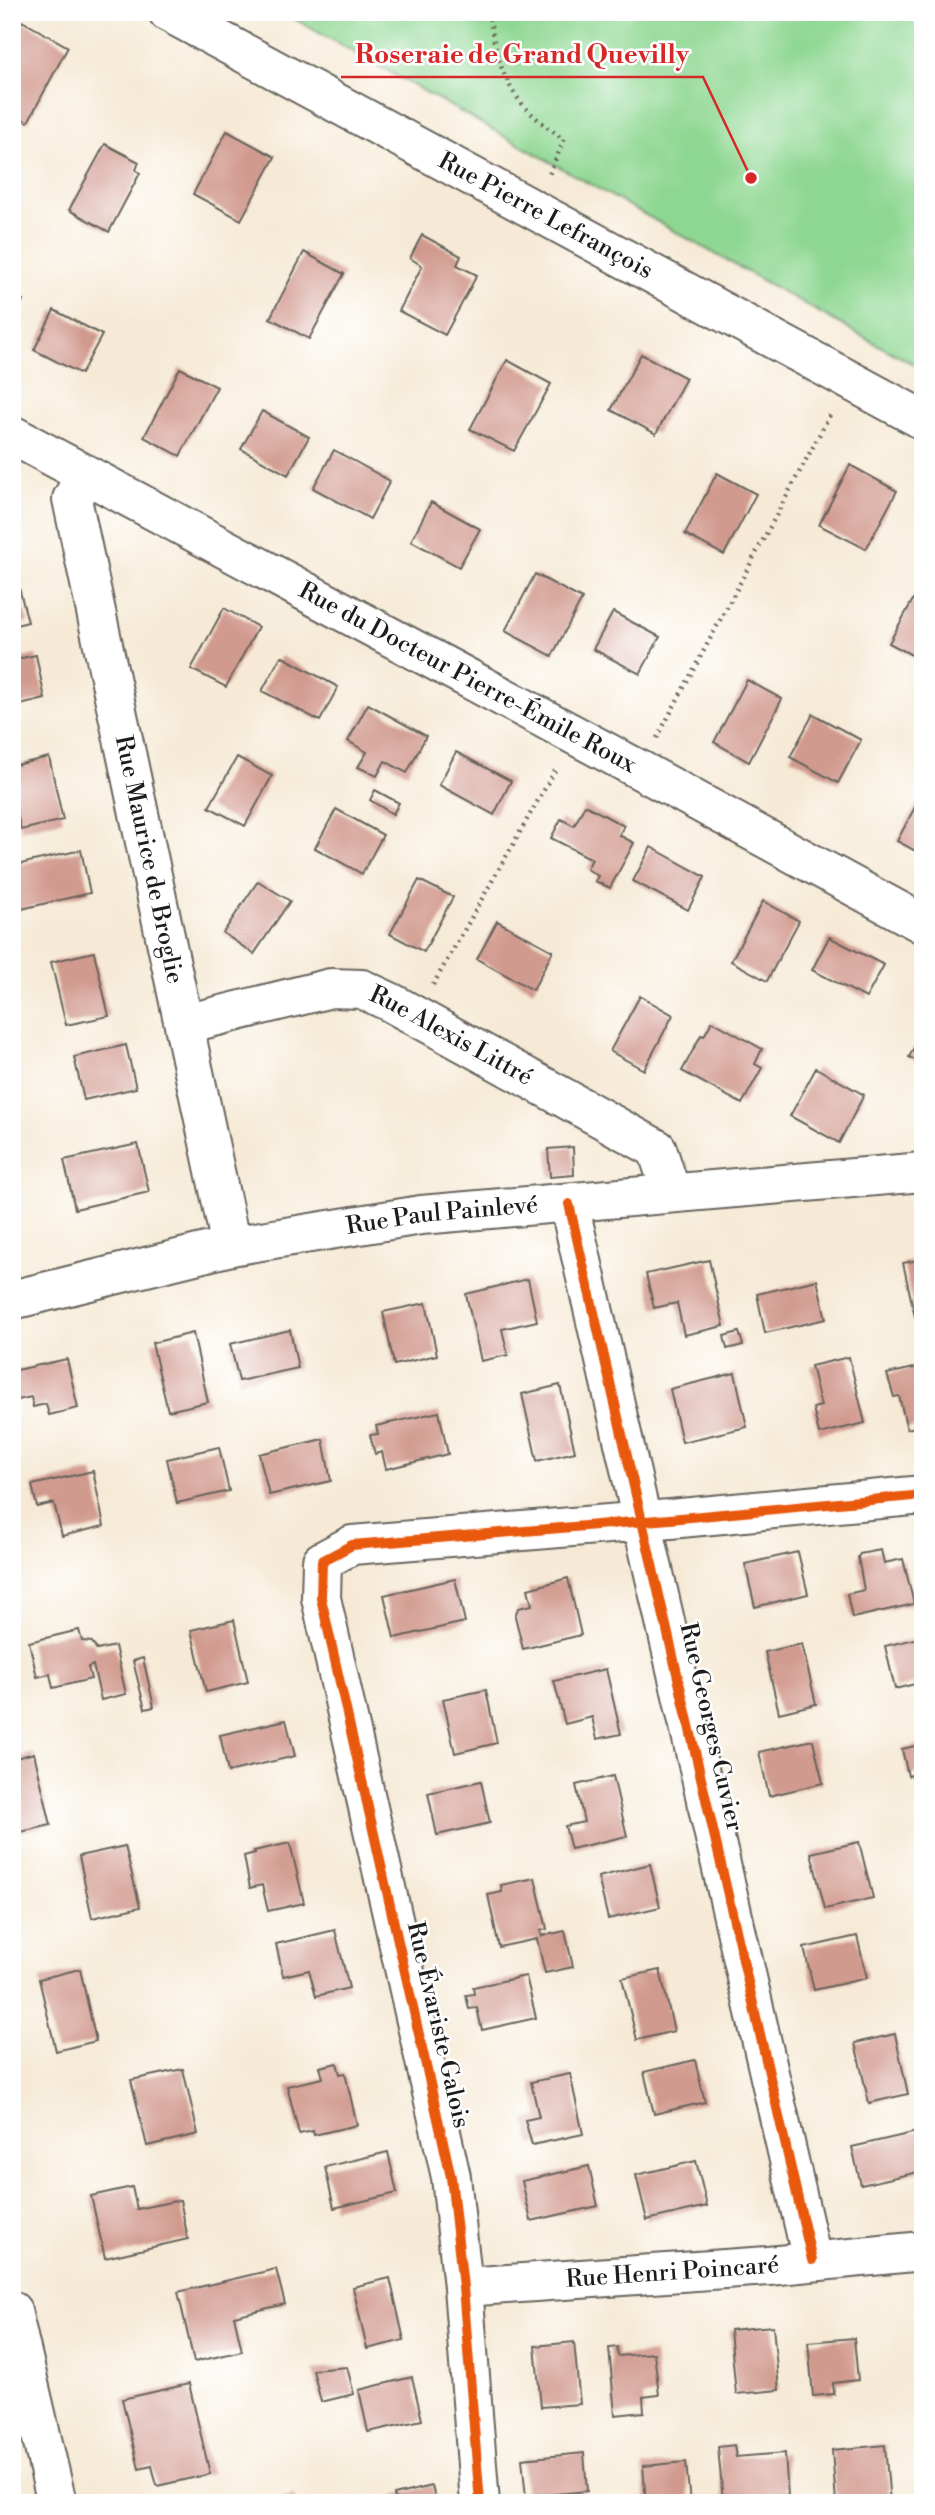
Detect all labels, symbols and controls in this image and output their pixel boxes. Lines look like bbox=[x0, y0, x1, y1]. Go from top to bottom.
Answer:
callout: Roseraie de Grand Quevilly bbox=[341, 30, 703, 77]
text: Roseraie de Grand Quevilly bbox=[355, 39, 690, 71]
street label: Rue Pierre Lefrançois bbox=[433, 146, 658, 286]
street label: Rue du Docteur Pierre-Émile Roux bbox=[293, 576, 642, 780]
street label: Rue Maurice de Broglie bbox=[108, 733, 190, 987]
street label: Rue Alexis Littré bbox=[365, 980, 538, 1093]
street label: Rue Paul Painlevé bbox=[344, 1190, 539, 1242]
street label: Rue Georges Cuvier bbox=[672, 1620, 750, 1834]
street label: Rue Évariste Galois bbox=[400, 1919, 477, 2131]
street label: Rue Henri Poincaré bbox=[565, 2250, 781, 2295]

